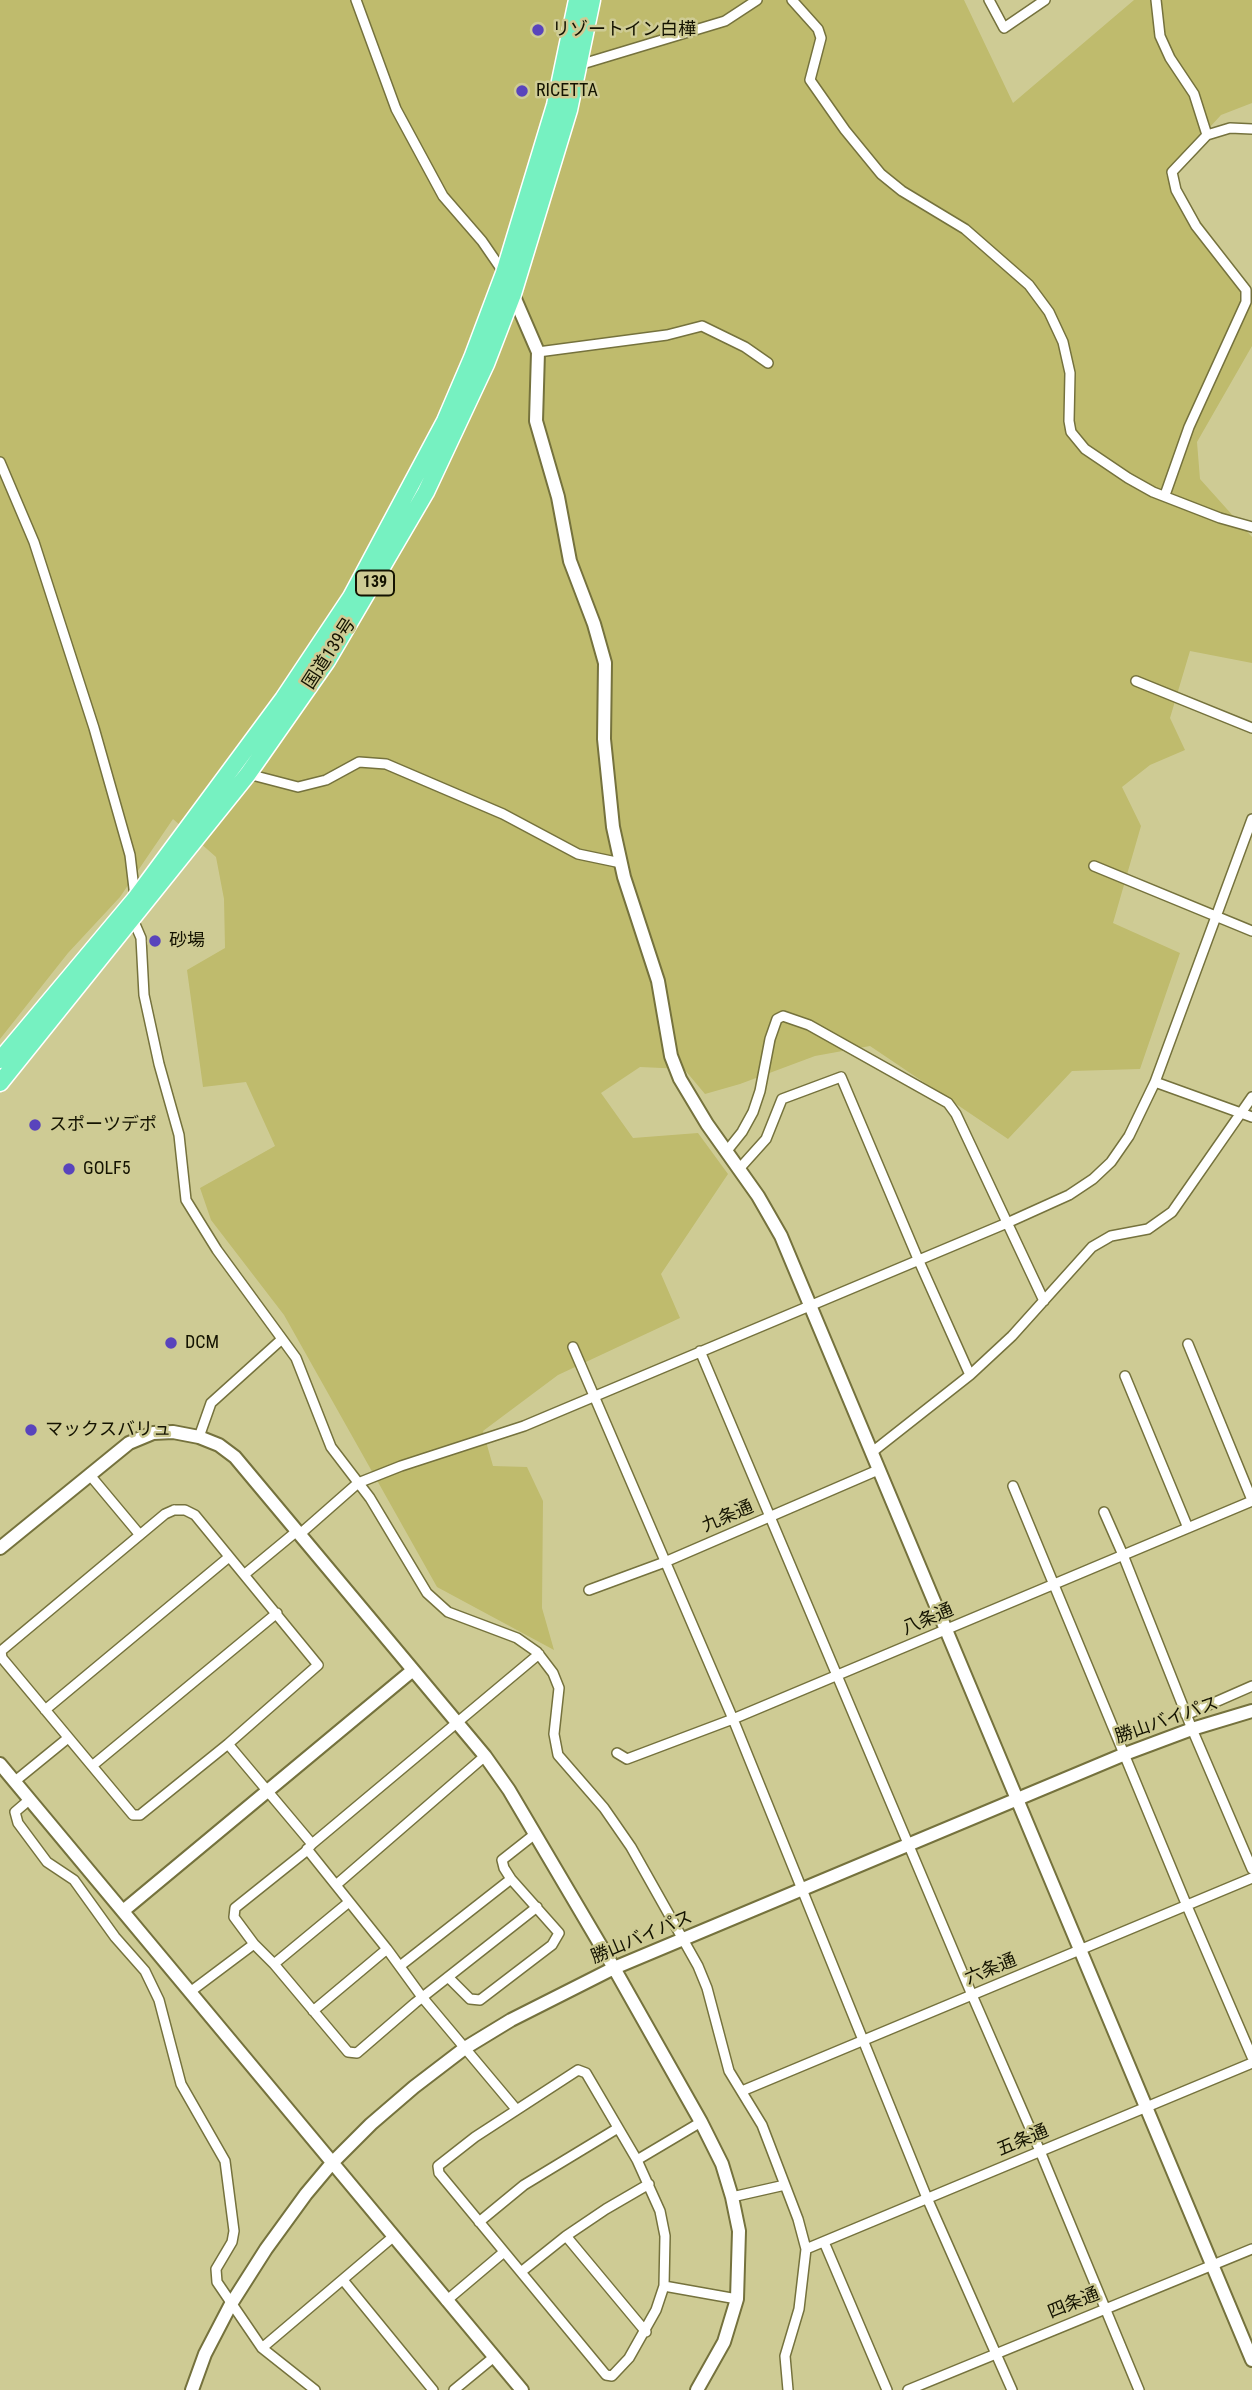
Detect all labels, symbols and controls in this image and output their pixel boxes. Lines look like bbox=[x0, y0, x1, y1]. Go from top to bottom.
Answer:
place label: リゾートイン白樺 bbox=[552, 19, 696, 41]
marker: リゾートイン白樺 bbox=[530, 22, 546, 38]
place label: RICETTA bbox=[536, 80, 598, 102]
marker: RICETTA bbox=[514, 83, 530, 99]
road number: 139 bbox=[356, 570, 394, 596]
street label: 国道139号 bbox=[299, 614, 361, 694]
place label: 砂場 bbox=[169, 930, 205, 952]
marker: 砂場 bbox=[147, 933, 163, 949]
place label: スポーツデポ bbox=[49, 1114, 157, 1136]
marker: スポーツデポ bbox=[27, 1117, 43, 1133]
place label: GOLF5 bbox=[83, 1158, 131, 1180]
marker: GOLF5 bbox=[61, 1161, 77, 1177]
place label: DCM bbox=[185, 1332, 219, 1354]
marker: DCM bbox=[163, 1335, 179, 1351]
place label: マックスバリュ bbox=[45, 1419, 171, 1441]
marker: マックスバリュ bbox=[23, 1422, 39, 1438]
street label: 九条通 bbox=[699, 1497, 757, 1537]
street label: 八条通 bbox=[899, 1600, 957, 1640]
street label: 勝山バイパス bbox=[1112, 1693, 1222, 1749]
street label: 勝山バイパス bbox=[588, 1907, 696, 1969]
street label: 六条通 bbox=[962, 1950, 1020, 1990]
street label: 五条通 bbox=[994, 2121, 1052, 2161]
street label: 四条通 bbox=[1045, 2284, 1103, 2324]

